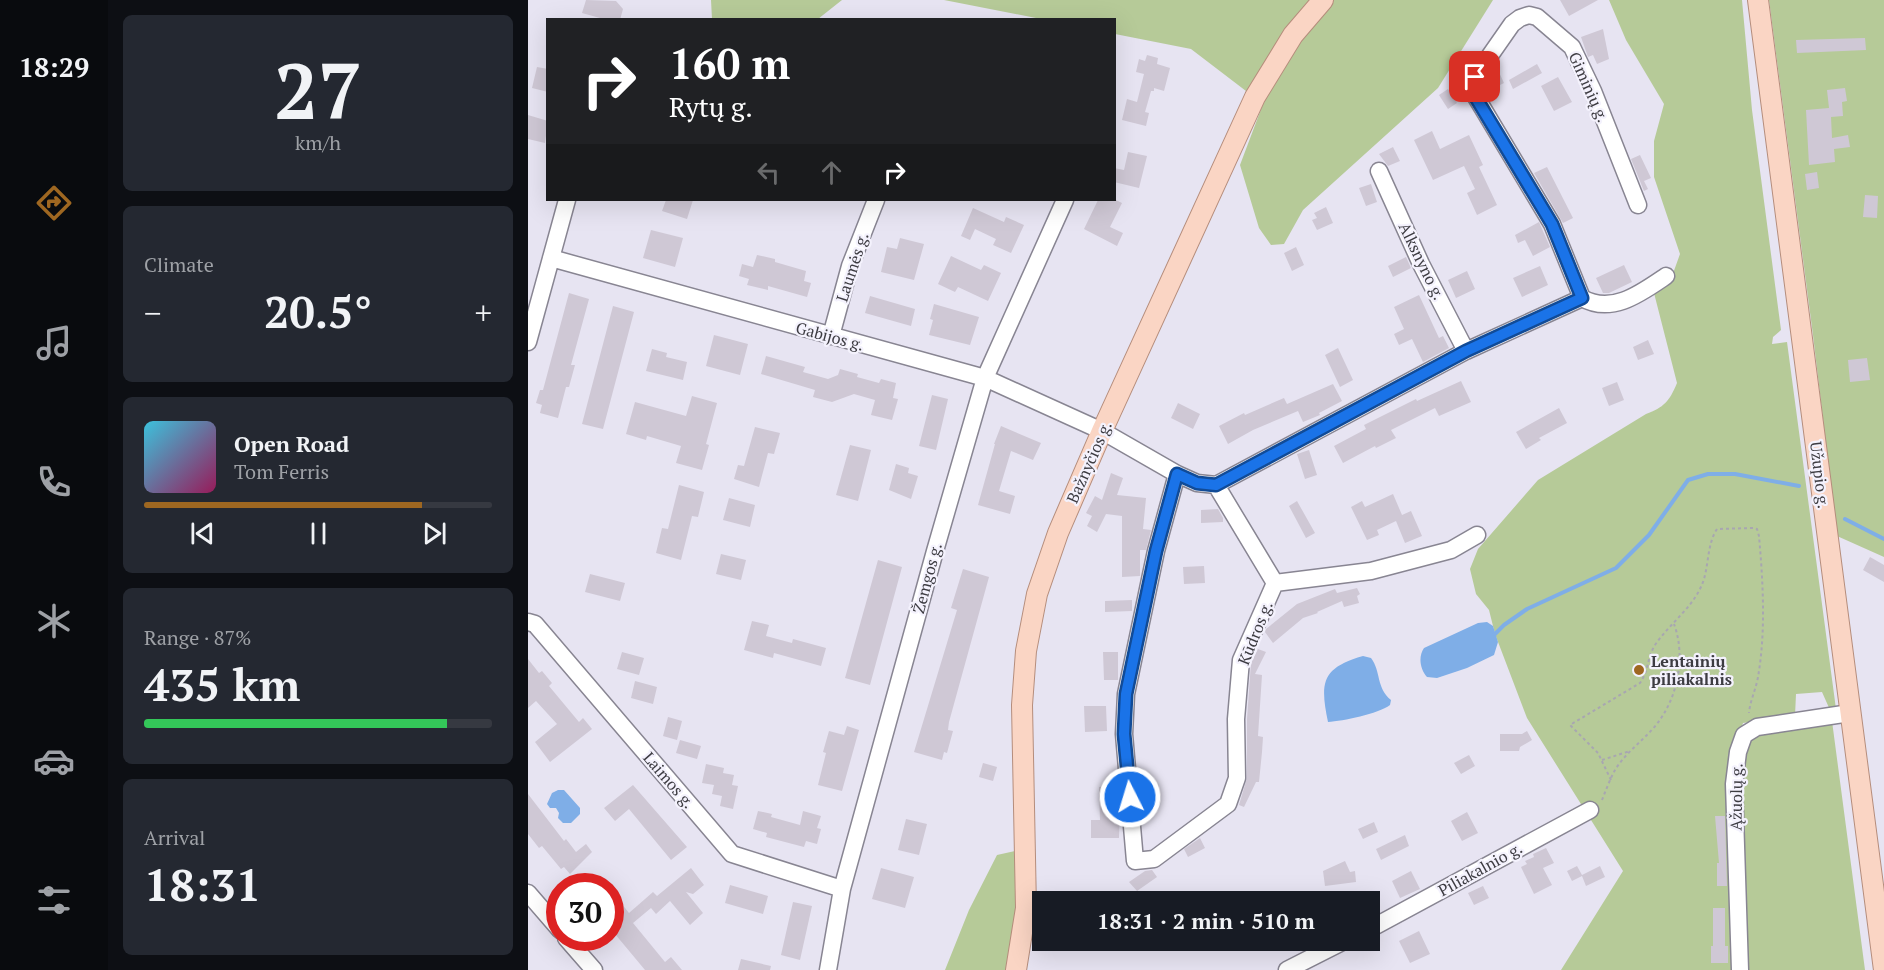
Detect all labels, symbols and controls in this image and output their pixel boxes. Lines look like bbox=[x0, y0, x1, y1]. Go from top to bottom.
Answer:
text: 160 m bbox=[669, 35, 790, 91]
text: 27 bbox=[274, 38, 362, 141]
icon: right bbox=[570, 42, 648, 120]
street label: Giminių g. bbox=[1564, 48, 1614, 126]
text: 18:29 bbox=[19, 49, 89, 85]
pin bbox=[1449, 51, 1500, 102]
icon: arrive bbox=[1458, 60, 1491, 93]
text: Rytų g. bbox=[669, 89, 753, 125]
text: km/h bbox=[295, 129, 341, 156]
icon: left bbox=[752, 156, 785, 189]
icon: ahead bbox=[815, 156, 848, 189]
icon: right bbox=[878, 156, 911, 189]
icon: directions bbox=[33, 182, 75, 224]
street label: Alksnyno g. bbox=[1394, 219, 1450, 303]
street label: Laumės g. bbox=[830, 230, 874, 304]
text: Climate bbox=[144, 251, 214, 278]
text: 20.5° bbox=[264, 281, 372, 341]
text: − bbox=[144, 291, 162, 334]
text: + bbox=[474, 291, 492, 334]
street label: Gabijos g. bbox=[793, 316, 867, 356]
icon: music bbox=[33, 322, 75, 364]
street label: Bažnyčios g. bbox=[1061, 417, 1117, 507]
text: Open Road bbox=[234, 429, 349, 458]
street label: Užupio g. bbox=[1805, 440, 1835, 510]
text: Tom Ferris bbox=[234, 458, 329, 485]
icon: phone bbox=[33, 461, 75, 503]
icon: previous bbox=[186, 517, 219, 550]
icon: pause bbox=[302, 517, 335, 550]
icon: next bbox=[418, 517, 451, 550]
street label: Žemgos g. bbox=[907, 540, 947, 616]
street label: Kūdros g. bbox=[1232, 598, 1278, 668]
icon: climate bbox=[33, 600, 75, 642]
text: Range · 87% bbox=[144, 624, 251, 651]
place label: Lentainių piliakalnis bbox=[1651, 650, 1732, 690]
text: 435 km bbox=[144, 654, 300, 714]
marker: Lentainių piliakalnis bbox=[1632, 663, 1646, 677]
icon: car bbox=[33, 740, 75, 782]
street label: Laimos g. bbox=[638, 747, 700, 813]
street label: Ąžuolų g. bbox=[1724, 763, 1748, 831]
position arrow bbox=[1098, 765, 1162, 829]
text: Arrival bbox=[144, 824, 205, 851]
street label: Piliakalnio g. bbox=[1434, 837, 1526, 901]
text: 18:31 bbox=[144, 854, 261, 914]
speed limit sign: 30 bbox=[546, 873, 624, 951]
icon: filters bbox=[33, 879, 75, 921]
text: 18:31 · 2 min · 510 m bbox=[1097, 906, 1315, 935]

